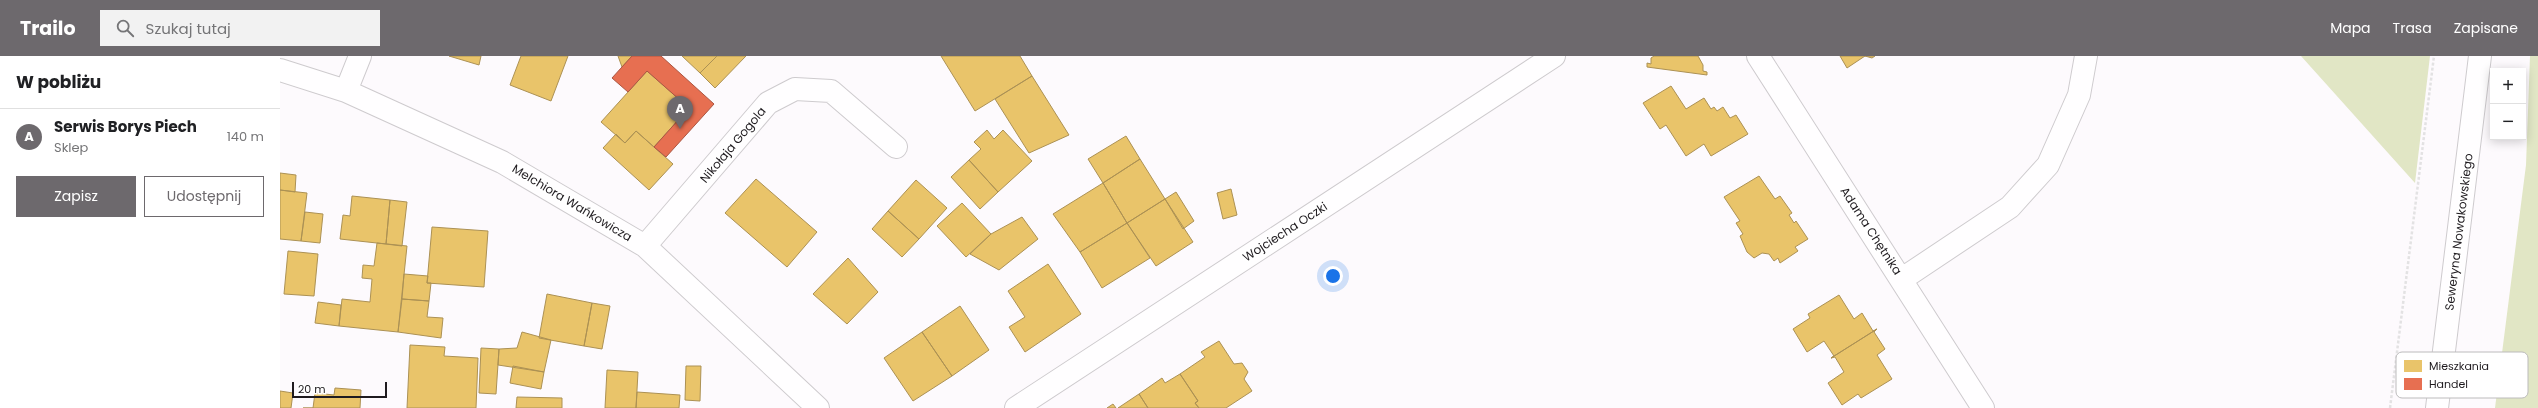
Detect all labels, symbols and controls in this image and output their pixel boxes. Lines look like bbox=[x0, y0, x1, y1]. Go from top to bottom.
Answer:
search box bbox=[100, 10, 380, 46]
text: Trailo bbox=[20, 15, 76, 42]
icon: search bbox=[114, 17, 136, 39]
text: Szukaj tutaj bbox=[146, 18, 231, 39]
text: Mapa bbox=[2330, 18, 2371, 38]
text: Trasa bbox=[2393, 18, 2432, 38]
text: Zapisane bbox=[2454, 18, 2518, 38]
map controls bbox=[2490, 68, 2526, 140]
button: + bbox=[2490, 68, 2526, 104]
text: W pobliżu bbox=[16, 70, 101, 94]
pin: A bbox=[667, 96, 693, 129]
street label: Nikołaja Gogola bbox=[696, 103, 770, 186]
button: − bbox=[2490, 104, 2526, 140]
text: Serwis Borys Piech bbox=[54, 116, 197, 137]
text: A bbox=[24, 127, 34, 146]
text: 140 m bbox=[227, 127, 264, 146]
text: Sklep bbox=[54, 138, 88, 157]
street label: Seweryna Nowakowskiego bbox=[2440, 152, 2477, 312]
street label: Melchiora Wańkowicza bbox=[509, 160, 635, 245]
button: Zapisz bbox=[16, 176, 136, 217]
button: Udostępnij bbox=[144, 176, 264, 217]
street label: Adama Chętnika bbox=[1837, 183, 1906, 278]
street label: Wojciecha Oczki bbox=[1239, 198, 1330, 265]
your location bbox=[1323, 266, 1343, 286]
legend bbox=[2396, 352, 2528, 398]
text: Mieszkania bbox=[2429, 358, 2489, 374]
text: Handel bbox=[2429, 376, 2468, 392]
scale bar bbox=[292, 380, 387, 399]
text: 20 m bbox=[298, 381, 326, 397]

